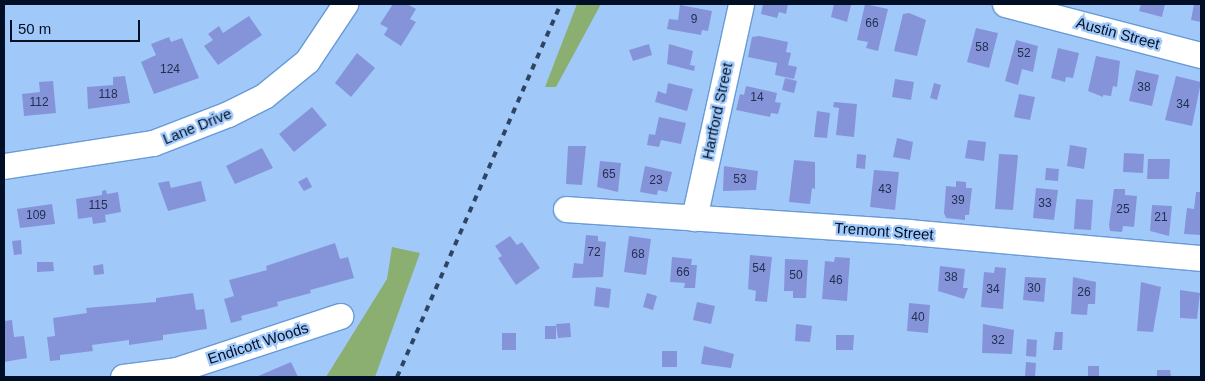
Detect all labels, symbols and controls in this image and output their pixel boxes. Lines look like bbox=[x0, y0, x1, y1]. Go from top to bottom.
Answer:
scale bar bbox=[12, 10, 142, 42]
house number: 9 bbox=[691, 13, 697, 27]
street label: Austin Street bbox=[1074, 13, 1162, 53]
house number: 66 bbox=[865, 17, 879, 31]
text: 50 m bbox=[18, 20, 51, 37]
house number: 58 bbox=[975, 41, 989, 55]
house number: 52 bbox=[1017, 47, 1031, 61]
street label: Hartford Street bbox=[698, 61, 736, 161]
house number: 124 bbox=[160, 63, 180, 77]
house number: 38 bbox=[1137, 81, 1151, 95]
house number: 118 bbox=[98, 88, 118, 102]
house number: 14 bbox=[750, 91, 764, 105]
house number: 112 bbox=[29, 96, 49, 110]
house number: 34 bbox=[1176, 98, 1190, 112]
street label: Lane Drive bbox=[160, 104, 234, 148]
house number: 65 bbox=[602, 168, 616, 182]
house number: 53 bbox=[733, 173, 747, 187]
house number: 23 bbox=[649, 174, 663, 188]
house number: 43 bbox=[878, 183, 892, 197]
house number: 39 bbox=[951, 194, 965, 208]
house number: 33 bbox=[1038, 197, 1052, 211]
house number: 115 bbox=[88, 199, 108, 213]
house number: 25 bbox=[1116, 203, 1130, 217]
house number: 109 bbox=[26, 209, 46, 223]
house number: 21 bbox=[1154, 211, 1168, 225]
street label: Tremont Street bbox=[834, 219, 934, 243]
house number: 72 bbox=[587, 246, 601, 260]
house number: 68 bbox=[631, 248, 645, 262]
house number: 54 bbox=[752, 262, 766, 276]
house number: 66 bbox=[676, 266, 690, 280]
house number: 50 bbox=[789, 269, 803, 283]
house number: 38 bbox=[944, 271, 958, 285]
house number: 46 bbox=[829, 274, 843, 288]
house number: 30 bbox=[1027, 282, 1041, 296]
house number: 34 bbox=[986, 283, 1000, 297]
house number: 26 bbox=[1077, 286, 1091, 300]
house number: 40 bbox=[911, 311, 925, 325]
street label: Endicott Woods bbox=[205, 318, 311, 368]
house number: 32 bbox=[991, 334, 1005, 348]

